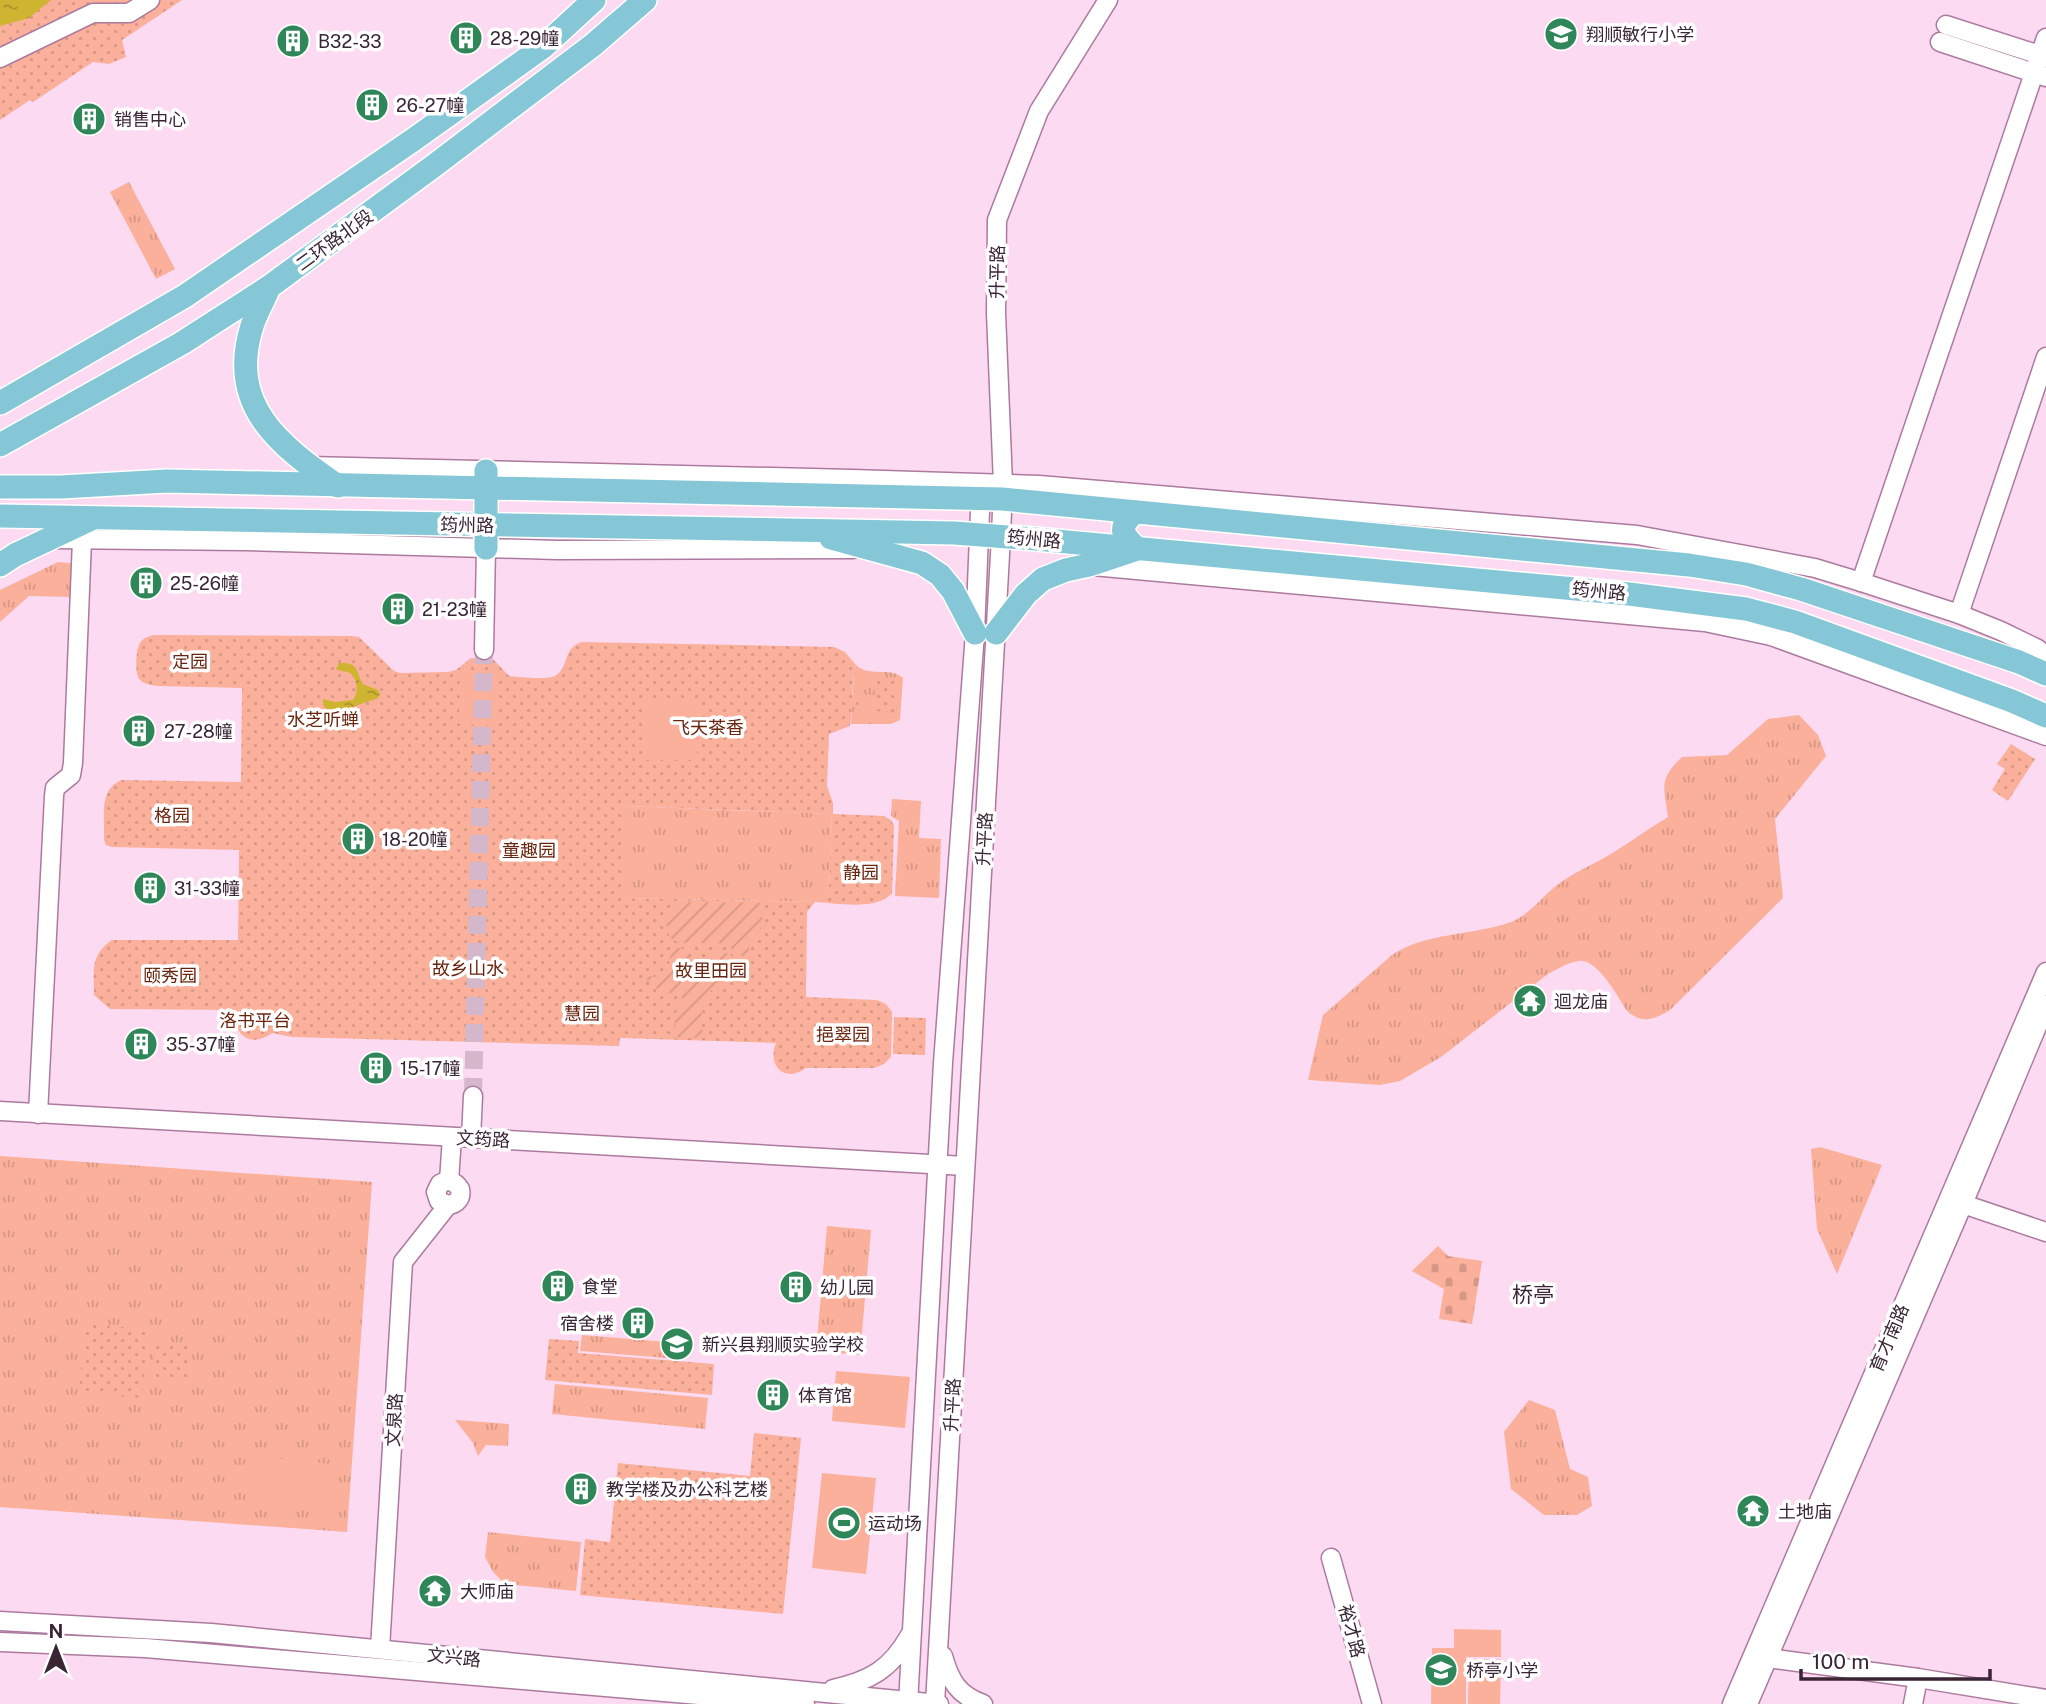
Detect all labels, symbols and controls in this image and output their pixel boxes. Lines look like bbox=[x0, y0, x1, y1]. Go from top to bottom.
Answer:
school or university icon: 翔顺敏行小学 bbox=[1542, 15, 1580, 53]
building icon: 28-29幢 bbox=[447, 19, 485, 57]
building icon: B32-33 bbox=[274, 22, 312, 60]
place label: 翔顺敏行小学 bbox=[1586, 24, 1694, 45]
place label: 28-29幢 bbox=[490, 28, 559, 49]
place label: B32-33 bbox=[318, 31, 382, 52]
building icon: 26-27幢 bbox=[353, 86, 391, 124]
place label: 26-27幢 bbox=[396, 95, 464, 116]
building icon: 销售中心 bbox=[70, 100, 108, 138]
place label: 销售中心 bbox=[114, 109, 186, 130]
street label: 二环路北段 bbox=[291, 205, 377, 275]
street label: 升平路 bbox=[986, 245, 1008, 299]
street label: 筠州路 bbox=[440, 514, 494, 536]
street label: 筠州路 bbox=[1006, 526, 1062, 552]
building icon: 25-26幢 bbox=[127, 564, 165, 602]
place label: 25-26幢 bbox=[170, 573, 239, 594]
street label: 筠州路 bbox=[1571, 578, 1627, 604]
building icon: 21-23幢 bbox=[379, 590, 417, 628]
place label: 21-23幢 bbox=[422, 599, 487, 620]
park label: 定园 bbox=[172, 651, 208, 672]
park label: 水芝听蝉 bbox=[287, 709, 359, 730]
building icon: 27-28幢 bbox=[120, 712, 158, 750]
park label: 飞天茶香 bbox=[672, 717, 744, 738]
place label: 27-28幢 bbox=[164, 721, 233, 742]
park label: 格园 bbox=[154, 805, 190, 826]
street label: 升平路 bbox=[972, 811, 996, 867]
building icon: 18-20幢 bbox=[339, 820, 377, 858]
place label: 18-20幢 bbox=[382, 829, 448, 850]
park label: 童趣园 bbox=[502, 840, 556, 861]
park label: 静园 bbox=[843, 862, 879, 883]
building icon: 31-33幢 bbox=[131, 869, 169, 907]
place label: 31-33幢 bbox=[174, 878, 240, 899]
park label: 故乡山水 bbox=[432, 958, 504, 979]
park label: 故里田园 bbox=[675, 960, 747, 981]
park label: 颐秀园 bbox=[143, 965, 197, 986]
temple icon: 迴龙庙 bbox=[1511, 982, 1549, 1020]
place label: 迴龙庙 bbox=[1554, 991, 1608, 1012]
park label: 慧园 bbox=[564, 1003, 600, 1024]
park label: 洛书平台 bbox=[219, 1010, 291, 1031]
park label: 挹翠园 bbox=[816, 1024, 870, 1045]
building icon: 35-37幢 bbox=[122, 1025, 160, 1063]
place label: 35-37幢 bbox=[166, 1034, 235, 1055]
building icon: 15-17幢 bbox=[357, 1049, 395, 1087]
place label: 15-17幢 bbox=[400, 1058, 460, 1079]
street label: 文筠路 bbox=[455, 1127, 511, 1151]
building icon: 食堂 bbox=[539, 1267, 577, 1305]
building icon: 幼儿园 bbox=[777, 1268, 815, 1306]
place label: 食堂 bbox=[582, 1276, 618, 1297]
place label: 幼儿园 bbox=[820, 1277, 874, 1298]
district label: 桥亭 bbox=[1512, 1282, 1554, 1307]
street label: 育才南路 bbox=[1865, 1301, 1913, 1375]
building icon: 宿舍楼 bbox=[619, 1304, 657, 1342]
place label: 宿舍楼 bbox=[560, 1313, 614, 1334]
school or university icon: 新兴县翔顺实验学校 bbox=[658, 1325, 696, 1363]
place label: 新兴县翔顺实验学校 bbox=[702, 1334, 864, 1355]
building icon: 体育馆 bbox=[754, 1376, 792, 1414]
street label: 升平路 bbox=[940, 1377, 964, 1433]
place label: 体育馆 bbox=[798, 1385, 852, 1406]
street label: 文泉路 bbox=[382, 1392, 406, 1448]
building icon: 教学楼及办公科艺楼 bbox=[562, 1470, 600, 1508]
place label: 教学楼及办公科艺楼 bbox=[606, 1479, 768, 1500]
temple icon: 土地庙 bbox=[1734, 1492, 1772, 1530]
place label: 土地庙 bbox=[1778, 1501, 1832, 1522]
sports icon: 运动场 bbox=[825, 1504, 863, 1542]
place label: 运动场 bbox=[868, 1513, 922, 1534]
temple icon: 大师庙 bbox=[416, 1572, 454, 1610]
place label: 大师庙 bbox=[460, 1581, 514, 1602]
street label: 裕才路 bbox=[1335, 1602, 1369, 1660]
north arrow bbox=[21, 1613, 91, 1683]
text: N bbox=[49, 1620, 63, 1642]
scale bar bbox=[1801, 1638, 1990, 1682]
street label: 文兴路 bbox=[426, 1644, 482, 1670]
text: 100 m bbox=[1812, 1649, 1869, 1674]
school or university icon: 桥亭小学 bbox=[1422, 1651, 1460, 1689]
place label: 桥亭小学 bbox=[1466, 1660, 1538, 1681]

